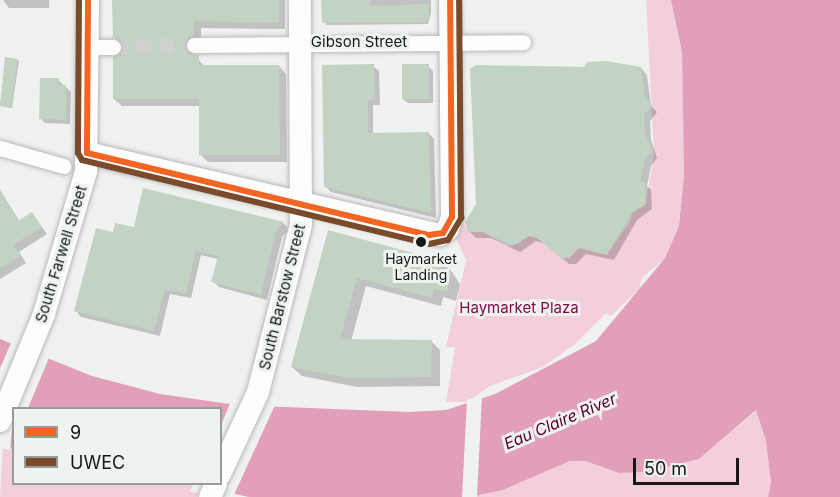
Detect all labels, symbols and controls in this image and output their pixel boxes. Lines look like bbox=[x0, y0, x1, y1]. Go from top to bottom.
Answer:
street label: Gibson Street bbox=[311, 33, 407, 51]
street label: South Farwell Street bbox=[32, 183, 90, 325]
street label: South Barstow Street bbox=[255, 222, 309, 372]
marker: Haymarket Landing bbox=[415, 236, 427, 248]
place label: Haymarket Landing bbox=[385, 251, 457, 284]
park label: Haymarket Plaza bbox=[459, 299, 579, 317]
water label: Eau Claire River bbox=[501, 389, 619, 453]
legend bbox=[12, 407, 222, 485]
text: 9 bbox=[70, 422, 81, 443]
scale bar bbox=[636, 446, 742, 484]
text: UWEC bbox=[70, 452, 125, 473]
text: 50 m bbox=[644, 458, 687, 479]

